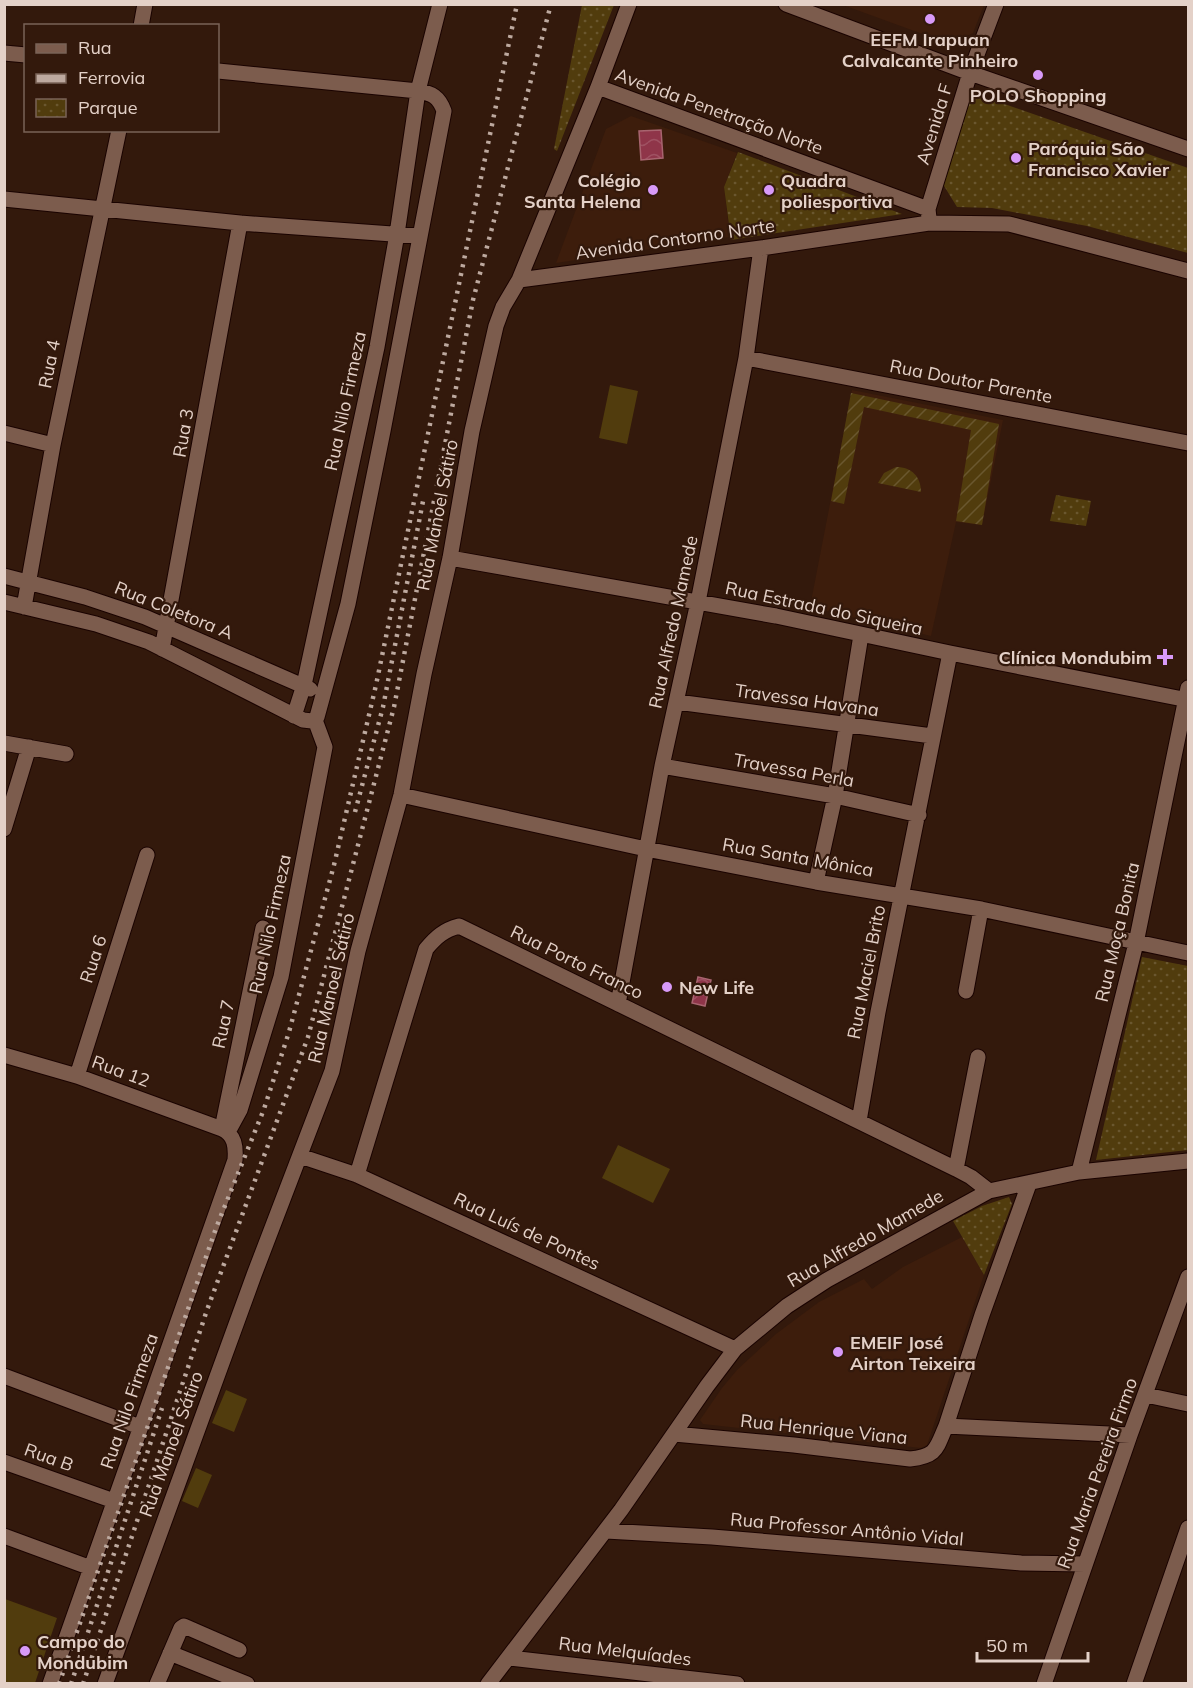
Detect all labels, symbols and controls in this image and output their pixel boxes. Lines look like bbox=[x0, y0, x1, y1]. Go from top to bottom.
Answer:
marker: EEFM Irapuan Calvalcante Pinheiro bbox=[923, 12, 937, 26]
legend bbox=[24, 24, 219, 132]
place label: EEFM Irapuan Calvalcante Pinheiro bbox=[842, 28, 1018, 72]
text: Rua bbox=[78, 36, 112, 59]
street label: Avenida Penetração Norte bbox=[612, 63, 826, 159]
text: Ferrovia bbox=[78, 66, 145, 89]
marker: POLO Shopping bbox=[1031, 68, 1045, 82]
street label: Avenida F bbox=[911, 81, 957, 167]
place label: POLO Shopping bbox=[970, 84, 1106, 107]
text: Parque bbox=[78, 96, 137, 119]
place label: Paróquia São Francisco Xavier bbox=[1028, 137, 1170, 181]
marker: Paróquia São Francisco Xavier bbox=[1009, 151, 1023, 165]
place label: Colégio Santa Helena bbox=[524, 169, 641, 213]
place label: Quadra poliesportiva bbox=[781, 169, 893, 213]
marker: Colégio Santa Helena bbox=[646, 183, 660, 197]
marker: Quadra poliesportiva bbox=[762, 183, 776, 197]
street label: Avenida Contorno Norte bbox=[574, 214, 776, 264]
street label: Rua Nilo Firmeza bbox=[319, 329, 371, 473]
street label: Rua 4 bbox=[33, 337, 65, 390]
street label: Rua Doutor Parente bbox=[888, 354, 1054, 408]
street label: Rua 3 bbox=[167, 407, 199, 459]
street label: Rua Manoel Sátiro bbox=[411, 437, 463, 593]
street label: Rua Alfredo Mamede bbox=[643, 533, 703, 711]
street label: Rua Coletora A bbox=[111, 576, 237, 644]
street label: Rua Estrada do Siqueira bbox=[723, 576, 925, 640]
place label: Clínica Mondubim bbox=[999, 646, 1152, 669]
marker: Clínica Mondubim bbox=[1156, 648, 1174, 666]
street label: Travessa Havana bbox=[733, 679, 881, 721]
street label: Travessa Perla bbox=[732, 748, 856, 792]
street label: Rua Santa Mônica bbox=[721, 832, 875, 882]
street label: Rua Nilo Firmeza bbox=[244, 852, 296, 996]
street label: Rua Moça Bonita bbox=[1090, 860, 1144, 1004]
street label: Rua Maciel Brito bbox=[842, 903, 890, 1041]
street label: Rua Manoel Sátiro bbox=[303, 911, 359, 1065]
street label: Rua Porto Franco bbox=[507, 920, 647, 1004]
street label: Rua 6 bbox=[74, 932, 112, 986]
place label: New Life bbox=[679, 976, 754, 999]
marker: New Life bbox=[660, 980, 674, 994]
street label: Rua 7 bbox=[207, 998, 239, 1050]
street label: Rua 12 bbox=[89, 1050, 153, 1092]
street label: Rua Alfredo Mamede bbox=[783, 1184, 947, 1292]
street label: Rua Luís de Pontes bbox=[450, 1187, 604, 1275]
street label: Rua Nilo Firmeza bbox=[95, 1330, 163, 1472]
place label: EMEIF José Airton Teixeira bbox=[850, 1331, 976, 1375]
marker: EMEIF José Airton Teixeira bbox=[831, 1345, 845, 1359]
street label: Rua Manoel Sátiro bbox=[134, 1368, 208, 1520]
street label: Rua Maria Pereira Firmo bbox=[1052, 1374, 1142, 1572]
street label: Rua Henrique Viana bbox=[739, 1409, 909, 1449]
street label: Rua B bbox=[21, 1438, 77, 1476]
street label: Rua Professor Antônio Vidal bbox=[729, 1507, 965, 1551]
scale bar bbox=[977, 1625, 1088, 1663]
place label: Campo do Mondubim bbox=[37, 1630, 128, 1674]
street label: Rua Melquíades bbox=[557, 1631, 693, 1671]
text: 50 m bbox=[986, 1634, 1028, 1657]
marker: Campo do Mondubim bbox=[18, 1644, 32, 1658]

